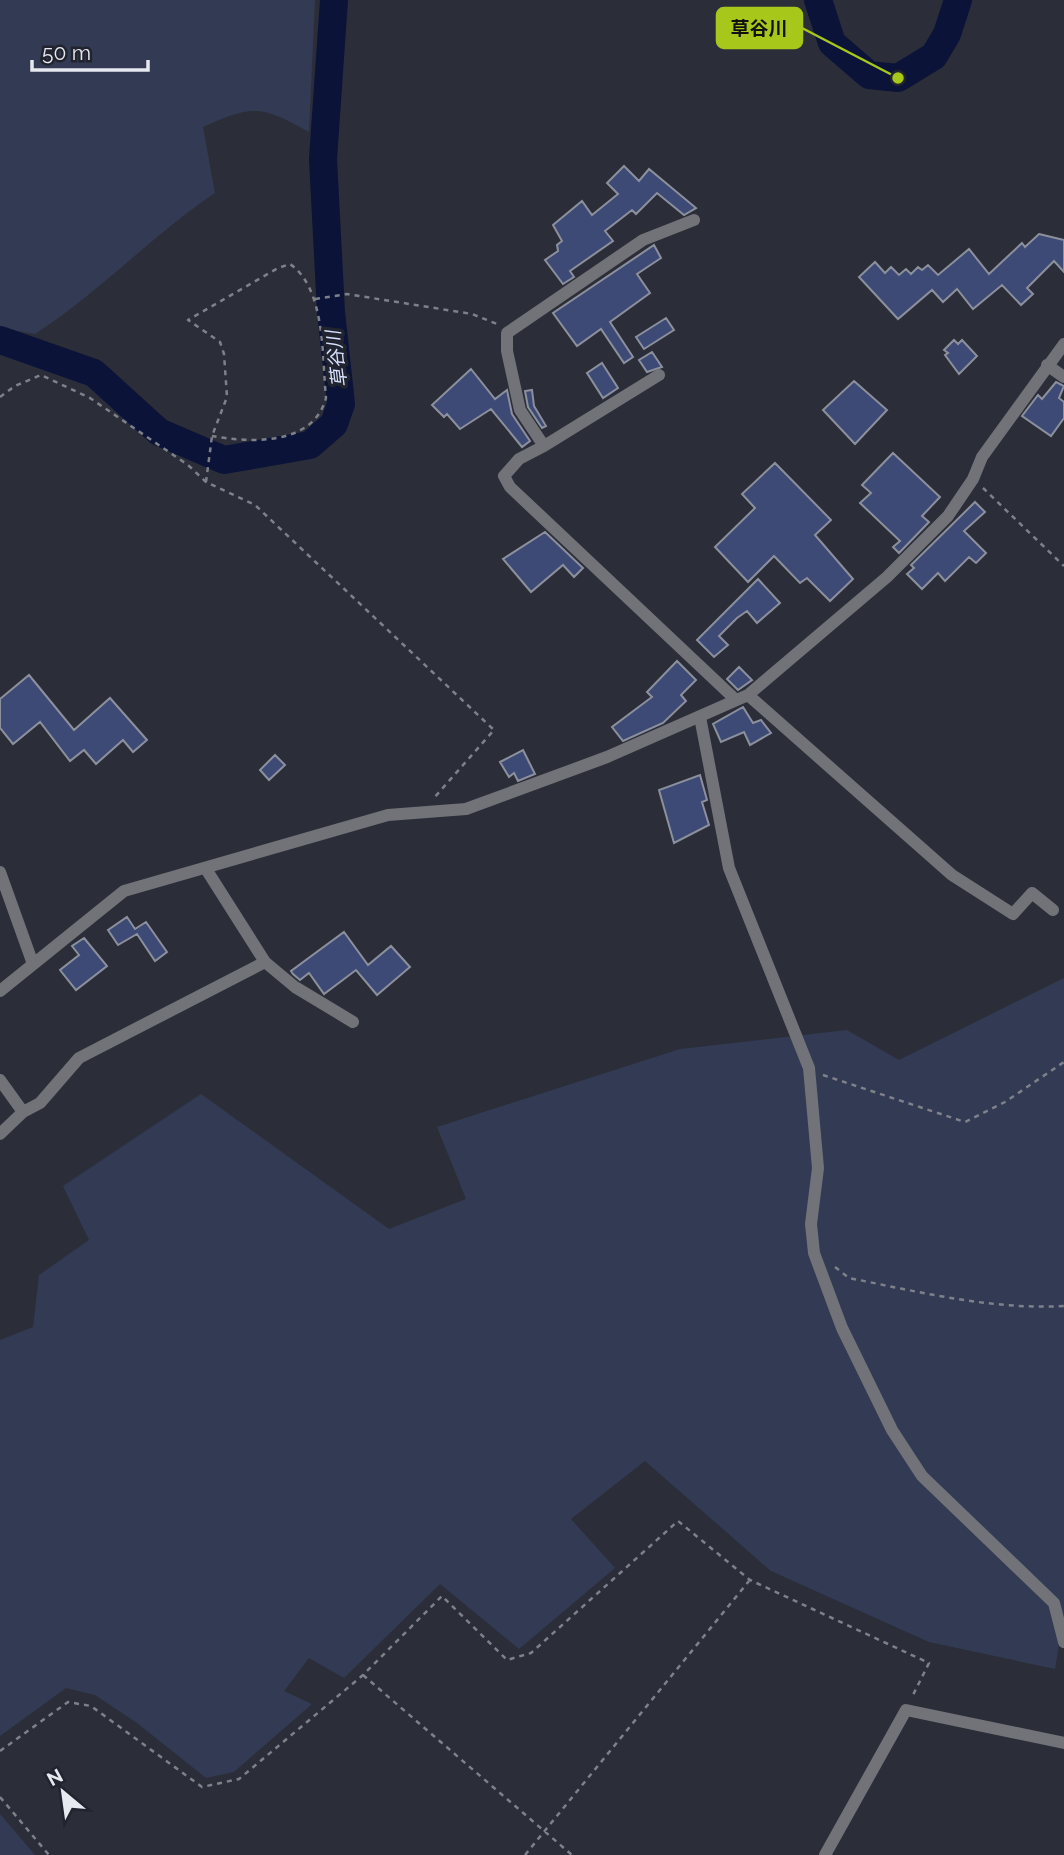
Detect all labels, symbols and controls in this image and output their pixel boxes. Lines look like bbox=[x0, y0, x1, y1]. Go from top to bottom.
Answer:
callout: 草谷川 bbox=[717, 8, 802, 48]
text: 草谷川 bbox=[730, 17, 788, 39]
scale bar bbox=[32, 28, 147, 72]
text: 50 m bbox=[42, 40, 91, 65]
water label: 草谷川 bbox=[321, 327, 350, 389]
north arrow bbox=[28, 1757, 98, 1827]
text: N bbox=[43, 1764, 66, 1790]

